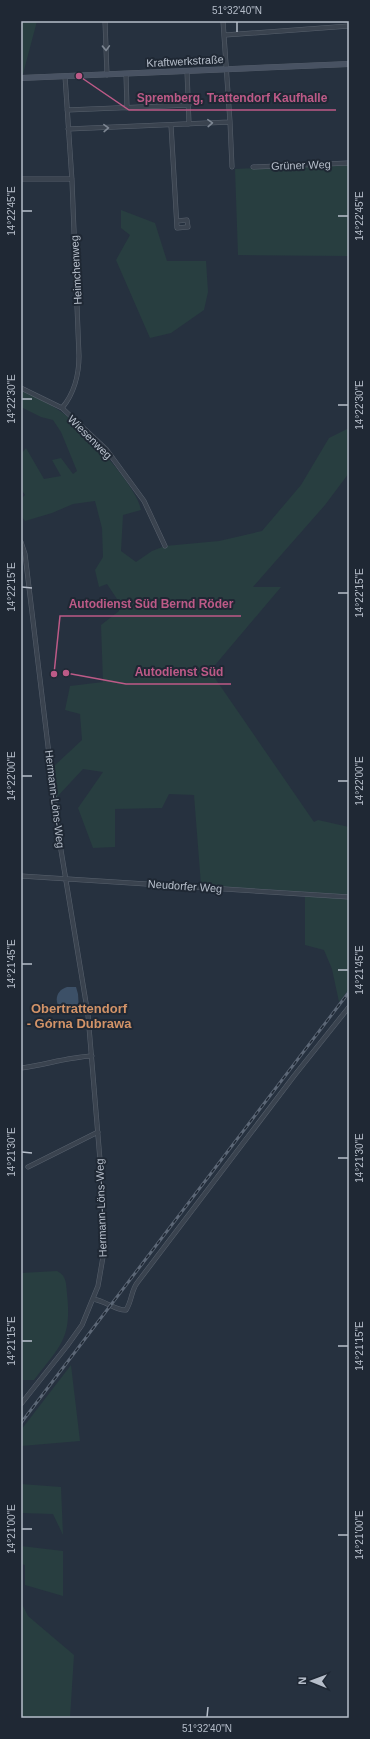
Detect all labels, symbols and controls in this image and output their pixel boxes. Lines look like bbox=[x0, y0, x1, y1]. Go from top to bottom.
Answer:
text: 51°32'40"N bbox=[212, 5, 262, 16]
one-way arrow bbox=[102, 45, 110, 51]
street label: Kraftwerkstraße bbox=[146, 53, 224, 69]
callout: Spremberg, Trattendorf Kaufhalle bbox=[129, 86, 336, 110]
text: Spremberg, Trattendorf Kaufhalle bbox=[137, 91, 328, 105]
one-way arrow bbox=[207, 119, 213, 128]
one-way arrow bbox=[103, 123, 109, 132]
street label: Grüner Weg bbox=[271, 158, 331, 172]
text: 14°22'45"E bbox=[6, 186, 17, 236]
text: 14°22'45"E bbox=[354, 191, 365, 241]
street label: Heimchenweg bbox=[68, 235, 84, 305]
text: 14°22'30"E bbox=[6, 374, 17, 424]
text: 14°22'30"E bbox=[354, 380, 365, 430]
street label: Wiesenweg bbox=[66, 413, 114, 461]
text: 14°22'15"E bbox=[6, 562, 17, 612]
text: 14°22'15"E bbox=[354, 568, 365, 618]
callout: Autodienst Süd Bernd Röder bbox=[60, 592, 241, 616]
text: Autodienst Süd Bernd Röder bbox=[69, 597, 234, 611]
callout: Autodienst Süd bbox=[126, 660, 231, 684]
text: Autodienst Süd bbox=[135, 665, 223, 679]
street label: Hermann-Löns-Weg bbox=[43, 749, 67, 849]
text: 14°22'00"E bbox=[6, 751, 17, 801]
text: 14°22'00"E bbox=[354, 756, 365, 806]
street label: Neudorfer Weg bbox=[147, 877, 223, 895]
text: 14°21'45"E bbox=[6, 939, 17, 989]
text: 14°21'45"E bbox=[354, 945, 365, 995]
district label: Obertrattendorf - Górna Dubrawa bbox=[27, 1001, 132, 1031]
text: 14°21'30"E bbox=[6, 1127, 17, 1177]
text: 14°21'30"E bbox=[354, 1133, 365, 1183]
street label: Hermann-Löns-Weg bbox=[93, 1158, 109, 1258]
text: 14°21'15"E bbox=[6, 1316, 17, 1366]
text: 14°21'15"E bbox=[354, 1321, 365, 1371]
text: 14°21'00"E bbox=[6, 1504, 17, 1554]
text: 14°21'00"E bbox=[354, 1510, 365, 1560]
north arrow bbox=[292, 1661, 332, 1701]
text: N bbox=[296, 1677, 308, 1685]
text: 51°32'40"N bbox=[182, 1723, 232, 1734]

